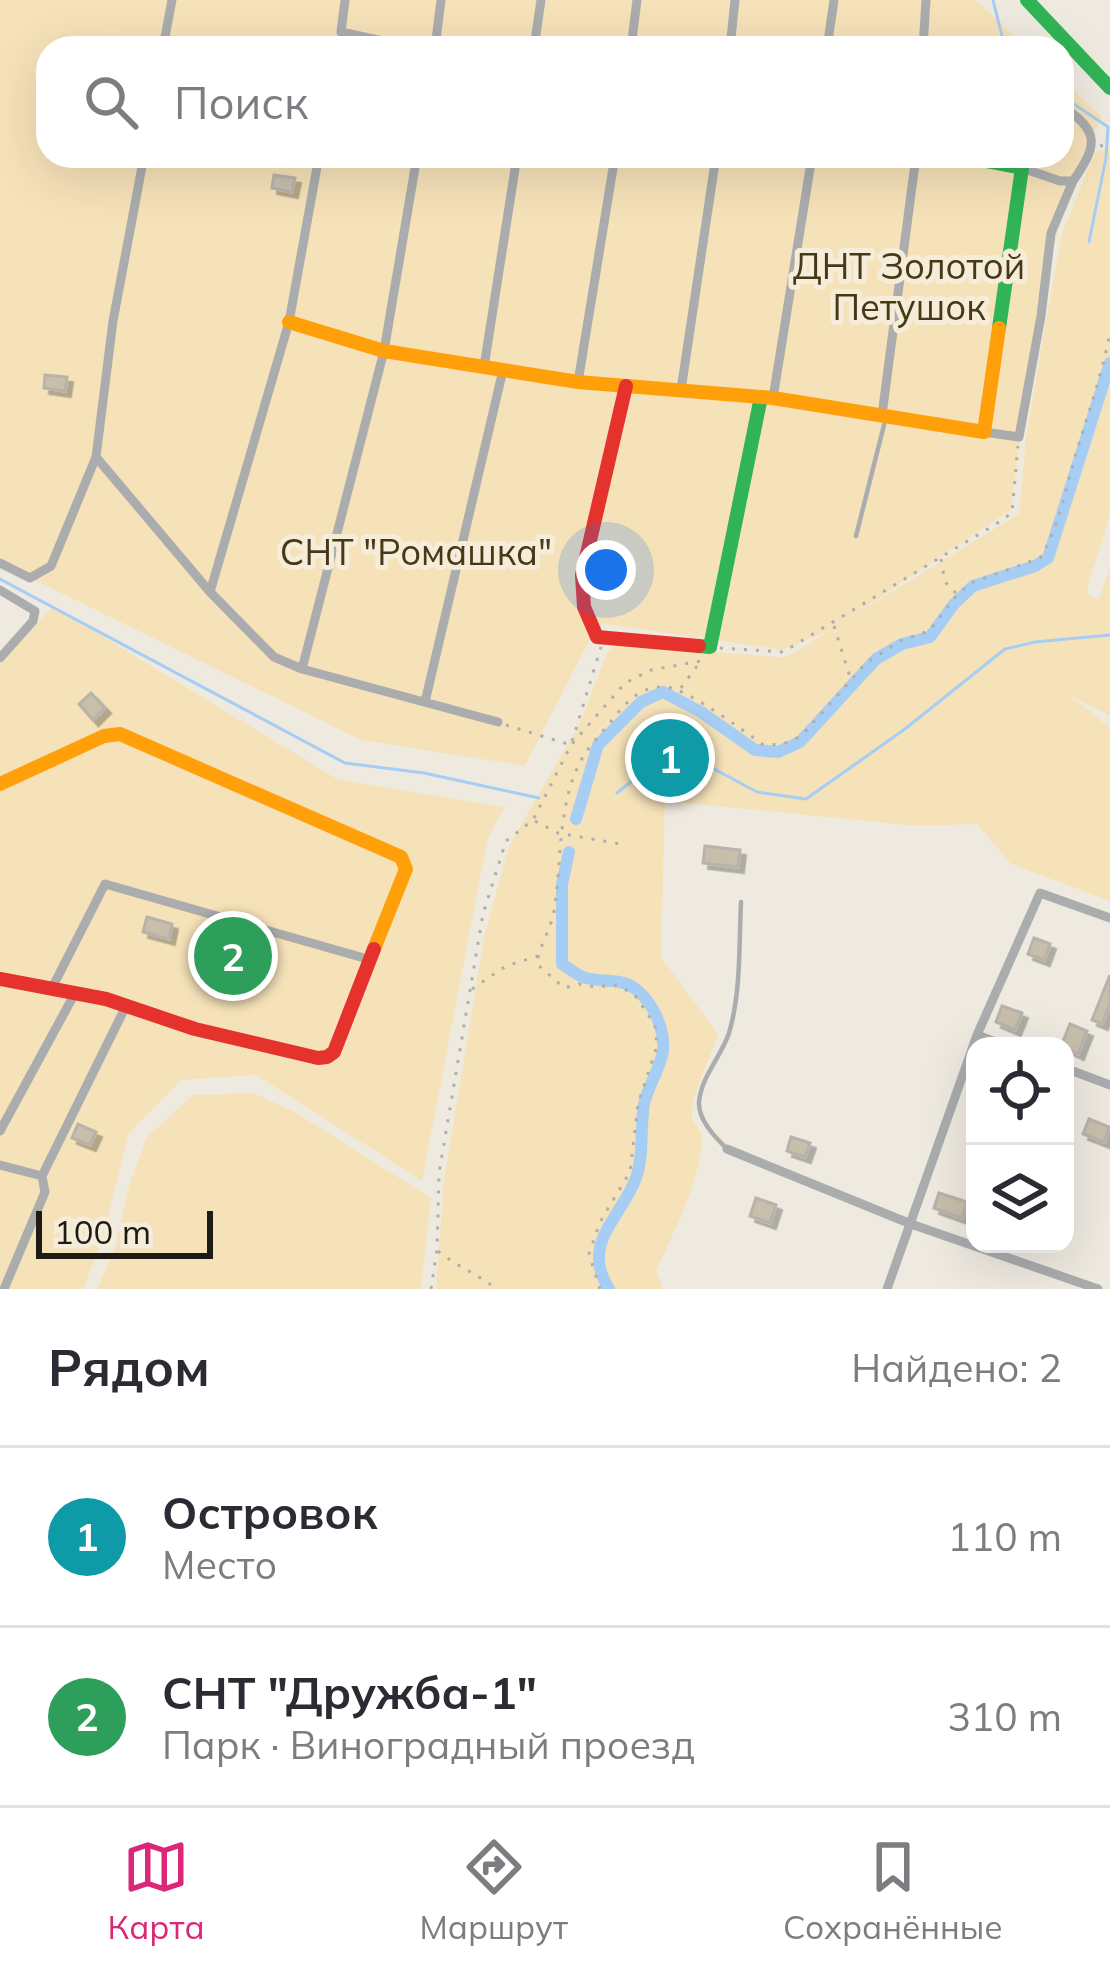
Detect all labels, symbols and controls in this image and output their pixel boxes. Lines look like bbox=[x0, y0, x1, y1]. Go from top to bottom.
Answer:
search box bbox=[36, 36, 1074, 168]
icon: search bbox=[78, 69, 144, 135]
text: Поиск bbox=[174, 74, 308, 130]
park label: ДНТ Золотой Петушок bbox=[793, 243, 1025, 329]
park label: СНТ "Ромашка" bbox=[280, 529, 552, 574]
your location bbox=[576, 540, 636, 600]
pin: 1 bbox=[631, 713, 709, 803]
pin: 2 bbox=[194, 911, 272, 1001]
map controls bbox=[966, 1037, 1074, 1253]
button: locate bbox=[966, 1037, 1074, 1145]
button: layers bbox=[966, 1145, 1074, 1253]
scale bar bbox=[36, 1205, 213, 1258]
text: 100 m bbox=[54, 1211, 151, 1252]
text: Рядом bbox=[48, 1335, 210, 1399]
text: Найдено: 2 bbox=[851, 1343, 1062, 1392]
text: Островок bbox=[162, 1484, 377, 1540]
text: 1 bbox=[75, 1512, 99, 1561]
text: 110 m bbox=[947, 1512, 1062, 1561]
text: Место bbox=[162, 1540, 277, 1589]
text: СНТ "Дружба-1" bbox=[162, 1664, 537, 1720]
text: 2 bbox=[75, 1692, 99, 1741]
text: 310 m bbox=[947, 1692, 1062, 1741]
text: Парк · Виноградный проезд bbox=[162, 1720, 695, 1769]
tab: Карта bbox=[107, 1834, 205, 1947]
tab: Маршрут bbox=[420, 1834, 568, 1947]
tab: Сохранённые bbox=[783, 1834, 1003, 1947]

